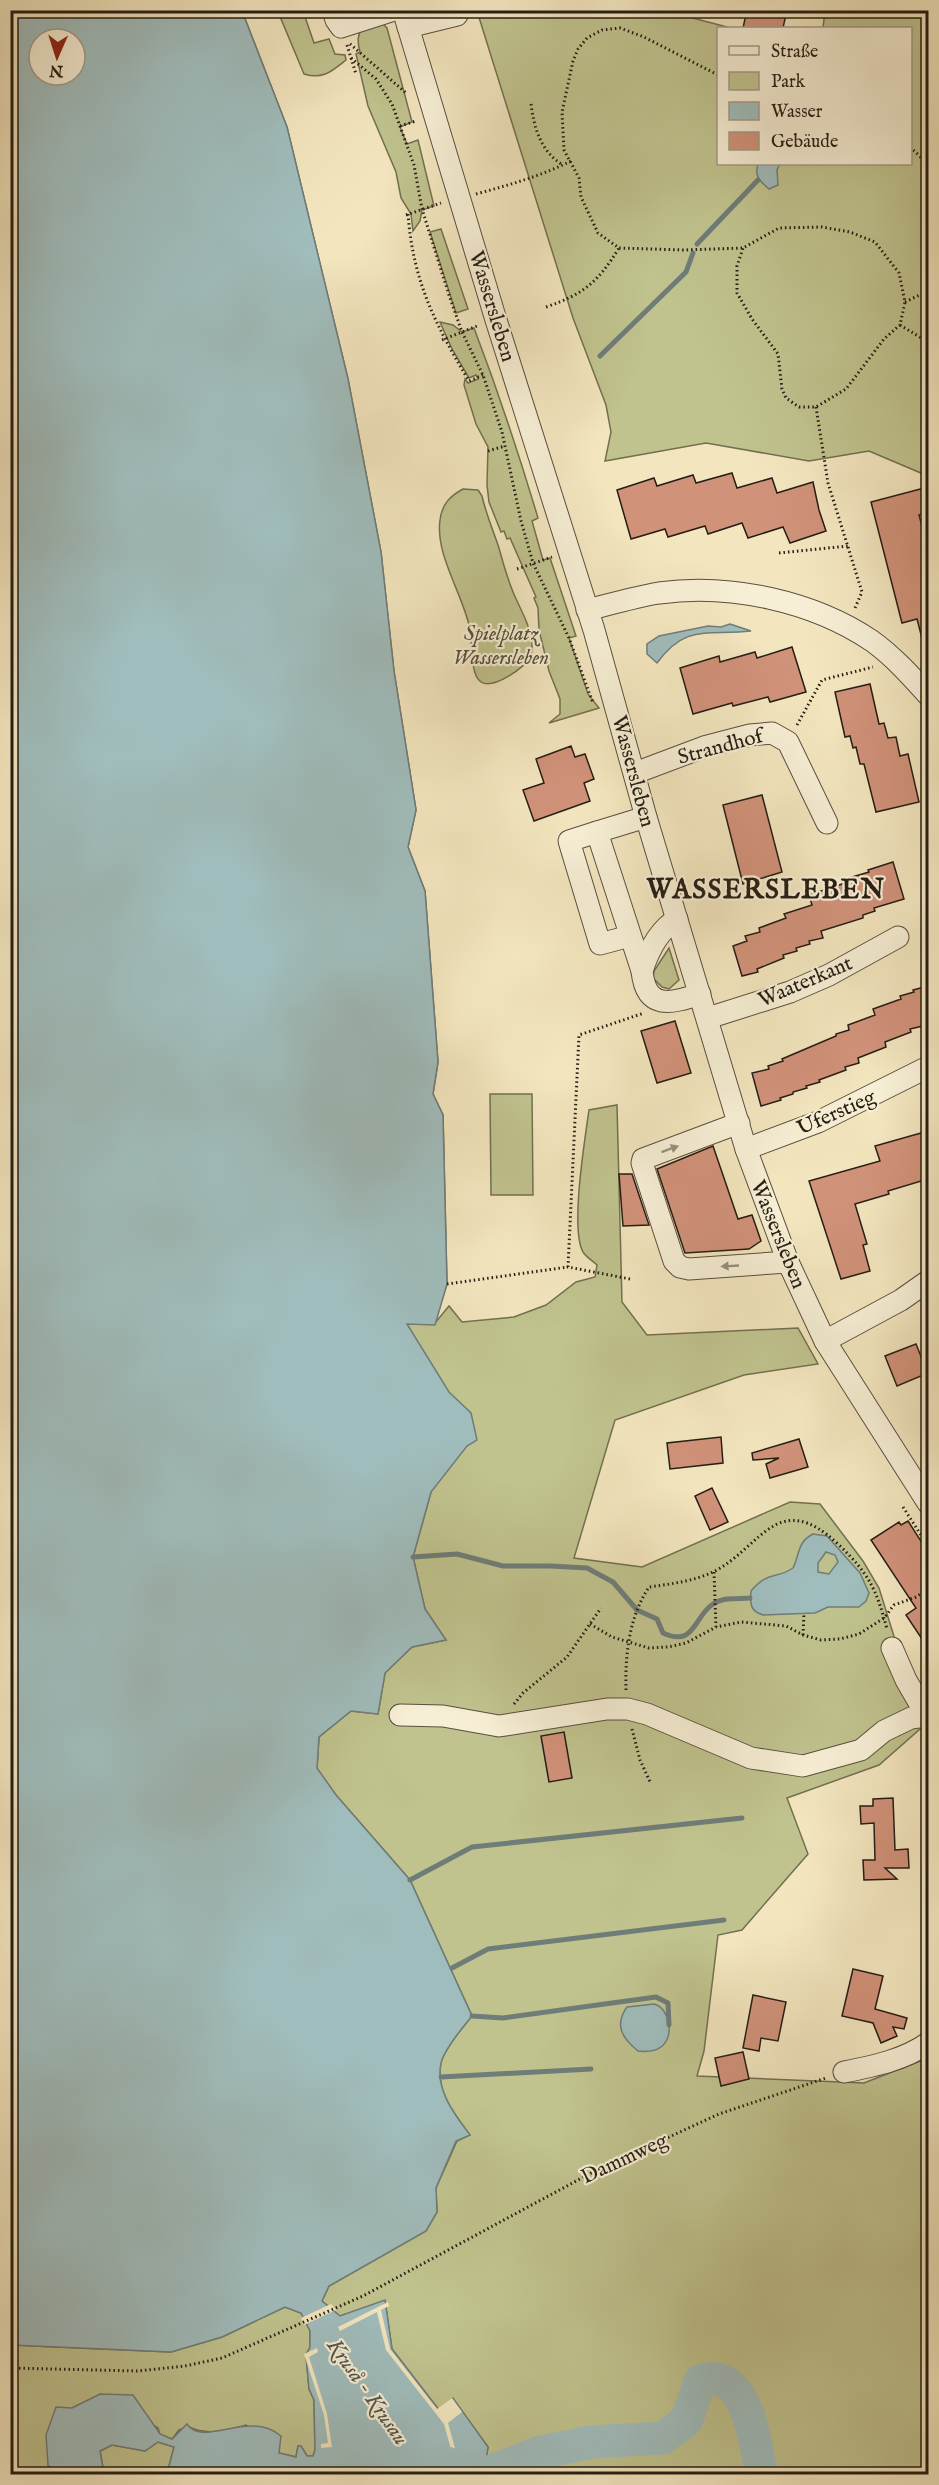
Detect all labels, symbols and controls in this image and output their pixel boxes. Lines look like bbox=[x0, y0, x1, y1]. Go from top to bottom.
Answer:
north arrow bbox=[27, 27, 87, 87]
legend bbox=[717, 27, 912, 165]
text: Straße bbox=[771, 41, 818, 64]
text: N bbox=[49, 60, 65, 80]
text: Park bbox=[771, 71, 806, 94]
text: Wasser bbox=[771, 101, 823, 124]
text: Gebäude bbox=[771, 131, 838, 154]
street label: Wassersleben bbox=[462, 248, 521, 365]
park label: Spielplatz Wassersleben bbox=[453, 621, 549, 672]
street label: Wassersleben bbox=[605, 713, 660, 830]
street label: Strandhof bbox=[675, 722, 769, 772]
district label: WASSERSLEBEN bbox=[645, 874, 886, 908]
street label: Waaterkant bbox=[754, 950, 857, 1014]
street label: Uferstieg bbox=[793, 1084, 881, 1143]
one-way arrow bbox=[661, 1143, 679, 1153]
street label: Wassersleben bbox=[744, 1176, 812, 1293]
one-way arrow bbox=[720, 1262, 739, 1271]
street label: Dammweg bbox=[577, 2127, 673, 2191]
water label: Kruså - Krusau bbox=[320, 2332, 415, 2451]

